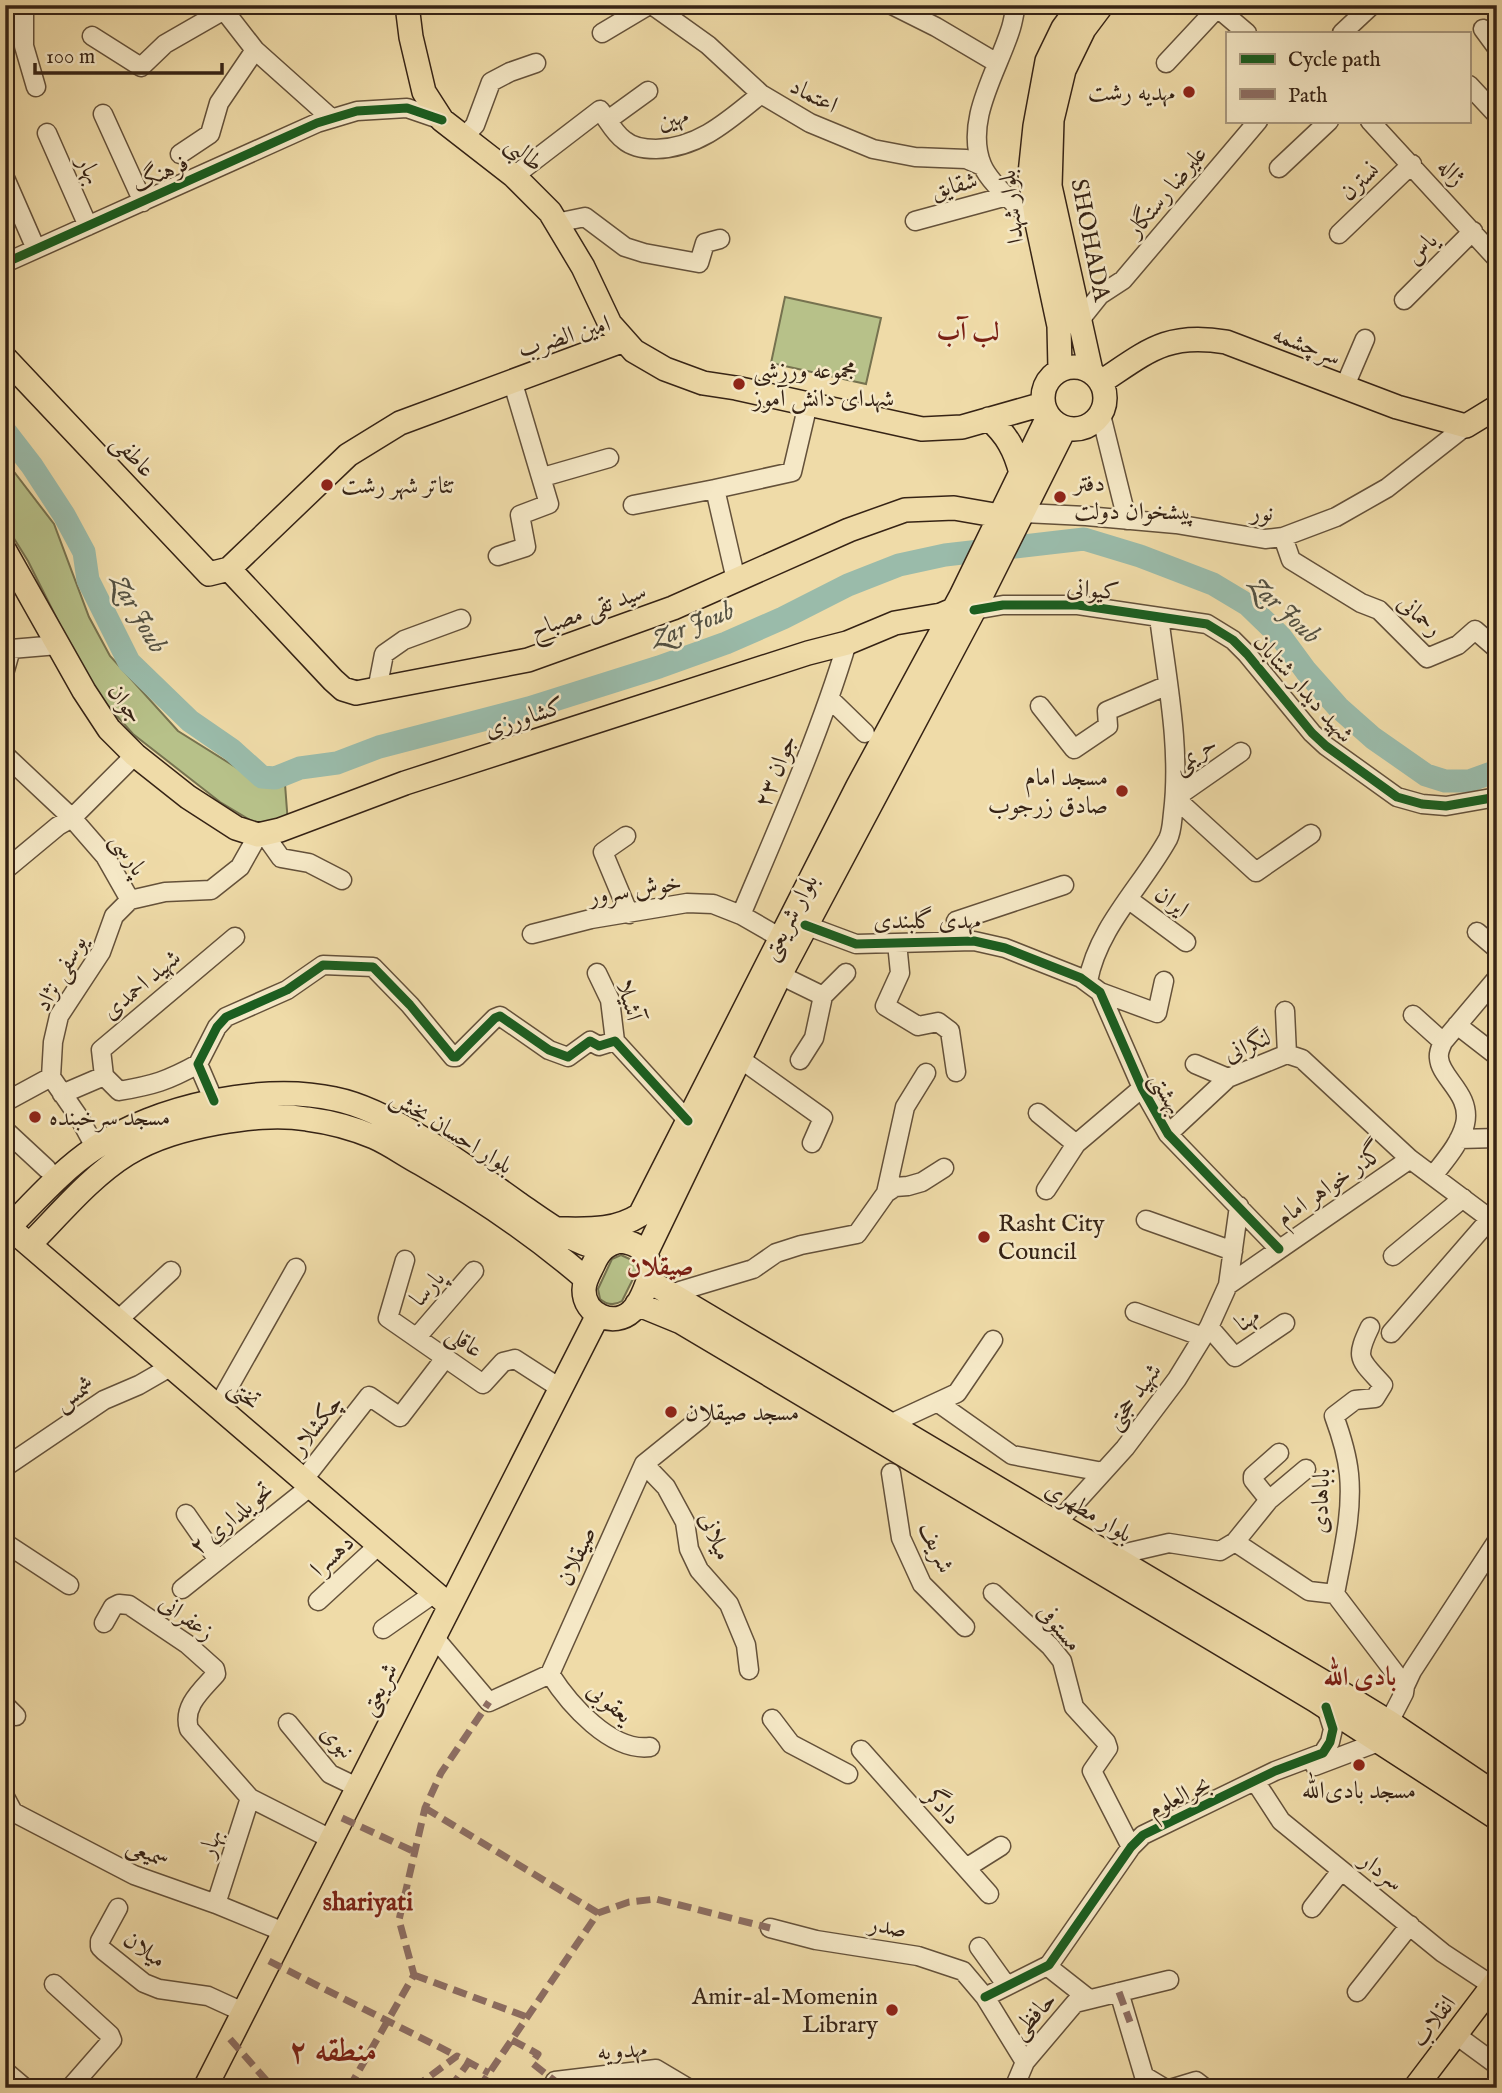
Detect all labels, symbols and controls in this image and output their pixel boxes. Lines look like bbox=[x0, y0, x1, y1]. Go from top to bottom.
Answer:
scale bar bbox=[35, 32, 222, 76]
legend bbox=[1226, 32, 1470, 122]
text: 100 m bbox=[46, 44, 95, 71]
text: Cycle path bbox=[1288, 47, 1381, 74]
street label: اعتماد bbox=[784, 71, 843, 121]
place label: مهدیه رشت bbox=[1088, 78, 1175, 109]
text: Path bbox=[1288, 83, 1327, 110]
marker: مهدیه رشت bbox=[1181, 84, 1197, 100]
street label: مهین bbox=[655, 101, 692, 138]
street label: طالبی bbox=[496, 129, 550, 181]
street label: علیرضا رستگار bbox=[1118, 139, 1215, 246]
street label: فرهنگ bbox=[127, 147, 194, 201]
street label: بهار bbox=[68, 150, 108, 190]
street label: ژاله bbox=[1430, 152, 1472, 194]
street label: نسترن bbox=[1333, 156, 1387, 208]
street label: شقایق bbox=[928, 165, 981, 208]
street label: بلوار شهدا bbox=[993, 168, 1032, 246]
street label: SHOHADA bbox=[1062, 176, 1117, 305]
street label: یاس bbox=[1399, 225, 1446, 272]
street label: امین الضرب bbox=[514, 309, 614, 366]
district label: لب آب bbox=[937, 315, 999, 349]
street label: سرچشمه bbox=[1268, 319, 1345, 374]
place label: مجموعه ورزشی شهدای دانش آموز bbox=[751, 356, 894, 415]
marker: مجموعه ورزشی شهدای دانش آموز bbox=[731, 376, 747, 392]
street label: عاطفی bbox=[104, 427, 161, 485]
place label: دفتر پیشخوان دولت bbox=[1071, 469, 1194, 528]
place label: تئاتر شهر رشت bbox=[341, 471, 455, 502]
marker: تئاتر شهر رشت bbox=[319, 477, 335, 493]
marker: دفتر پیشخوان دولت bbox=[1052, 489, 1068, 505]
street label: نور bbox=[1248, 497, 1274, 530]
water label: Zar Joub bbox=[100, 566, 174, 660]
water label: Zar Joub bbox=[1239, 567, 1327, 652]
street label: کیوانی bbox=[1065, 572, 1121, 609]
street label: سید تقی مصباح bbox=[526, 576, 652, 650]
street label: رحمانی bbox=[1390, 588, 1448, 644]
water label: Zar Joub bbox=[645, 595, 739, 658]
street label: شهید دیدار شتابان bbox=[1246, 628, 1360, 750]
street label: جوان bbox=[100, 677, 150, 730]
street label: کشاورزی bbox=[481, 691, 568, 746]
street label: حریمی bbox=[1166, 729, 1223, 782]
street label: جوان ۲۳ bbox=[748, 730, 805, 813]
place label: مسجد امام صادق زرجوب bbox=[988, 763, 1108, 822]
marker: مسجد امام صادق زرجوب bbox=[1114, 783, 1130, 799]
street label: پارسی bbox=[102, 827, 154, 884]
street label: خوش سرور bbox=[585, 868, 684, 913]
street label: بلوار شریعتی bbox=[755, 869, 826, 966]
street label: ایران bbox=[1148, 879, 1195, 925]
street label: مهدی گلبندی bbox=[873, 905, 981, 937]
street label: یوسفی نژاد bbox=[28, 929, 96, 1017]
street label: شهید احمدی bbox=[96, 943, 188, 1027]
street label: آشیلا bbox=[608, 976, 650, 1027]
street label: لنگرانی bbox=[1219, 1023, 1276, 1070]
street label: بهشتی bbox=[1141, 1067, 1190, 1120]
street label: بلوار احسان بخش bbox=[384, 1082, 518, 1182]
place label: مسجد سرخبنده bbox=[49, 1103, 170, 1134]
marker: مسجد سرخبنده bbox=[27, 1109, 43, 1125]
street label: گذر خواهر امام bbox=[1269, 1134, 1393, 1237]
place label: Rasht City Council bbox=[998, 1209, 1105, 1268]
marker: Rasht City Council bbox=[976, 1229, 992, 1245]
district label: صیقلان bbox=[626, 1251, 694, 1284]
street label: پارسا bbox=[404, 1263, 453, 1314]
street label: مهنا bbox=[1229, 1301, 1267, 1340]
street label: عاقلی bbox=[440, 1319, 489, 1366]
street label: شهید حجتی bbox=[1099, 1357, 1169, 1437]
street label: شمس bbox=[48, 1370, 101, 1419]
street label: تختی bbox=[221, 1373, 267, 1418]
street label: چکشلار bbox=[283, 1388, 350, 1463]
place label: مسجد صیقلان bbox=[685, 1398, 799, 1429]
marker: مسجد صیقلان bbox=[663, 1404, 679, 1420]
street label: باباهادی bbox=[1305, 1468, 1338, 1534]
street label: بلوار مطهری bbox=[1039, 1474, 1138, 1551]
street label: تحویلداری ۲ bbox=[183, 1476, 280, 1563]
street label: میلانی bbox=[691, 1508, 738, 1565]
street label: شریف bbox=[911, 1517, 961, 1578]
street label: صیقلان bbox=[551, 1522, 604, 1591]
street label: دهسرا bbox=[304, 1528, 362, 1584]
street label: زعفرانی bbox=[152, 1588, 220, 1649]
street label: مستوفی bbox=[1030, 1597, 1088, 1659]
district label: بادی الله bbox=[1324, 1656, 1397, 1694]
street label: شریعتی bbox=[353, 1658, 406, 1721]
street label: یعقوبی bbox=[580, 1675, 639, 1732]
street label: نبوی bbox=[313, 1718, 361, 1766]
marker: مسجد بادی‌الله bbox=[1351, 1757, 1367, 1773]
street label: بحرالعلوم bbox=[1143, 1769, 1218, 1829]
place label: مسجد بادی‌الله bbox=[1302, 1771, 1416, 1807]
street label: دادگر bbox=[915, 1778, 968, 1832]
street label: بهار bbox=[192, 1825, 230, 1863]
street label: سمیعی bbox=[121, 1831, 174, 1876]
street label: سردار bbox=[1351, 1844, 1409, 1899]
district label: shariyati bbox=[323, 1886, 413, 1919]
street label: صدر bbox=[865, 1909, 909, 1946]
street label: میلان bbox=[117, 1924, 172, 1976]
place label: Amir-al-Momenin Library bbox=[691, 1982, 878, 2041]
street label: حافظی bbox=[1004, 1985, 1064, 2047]
street label: انقلاب bbox=[1404, 1990, 1464, 2054]
marker: Amir-al-Momenin Library bbox=[884, 2002, 900, 2018]
district label: منطقه ۲ bbox=[289, 2032, 377, 2073]
street label: مهدویه bbox=[596, 2034, 648, 2069]

